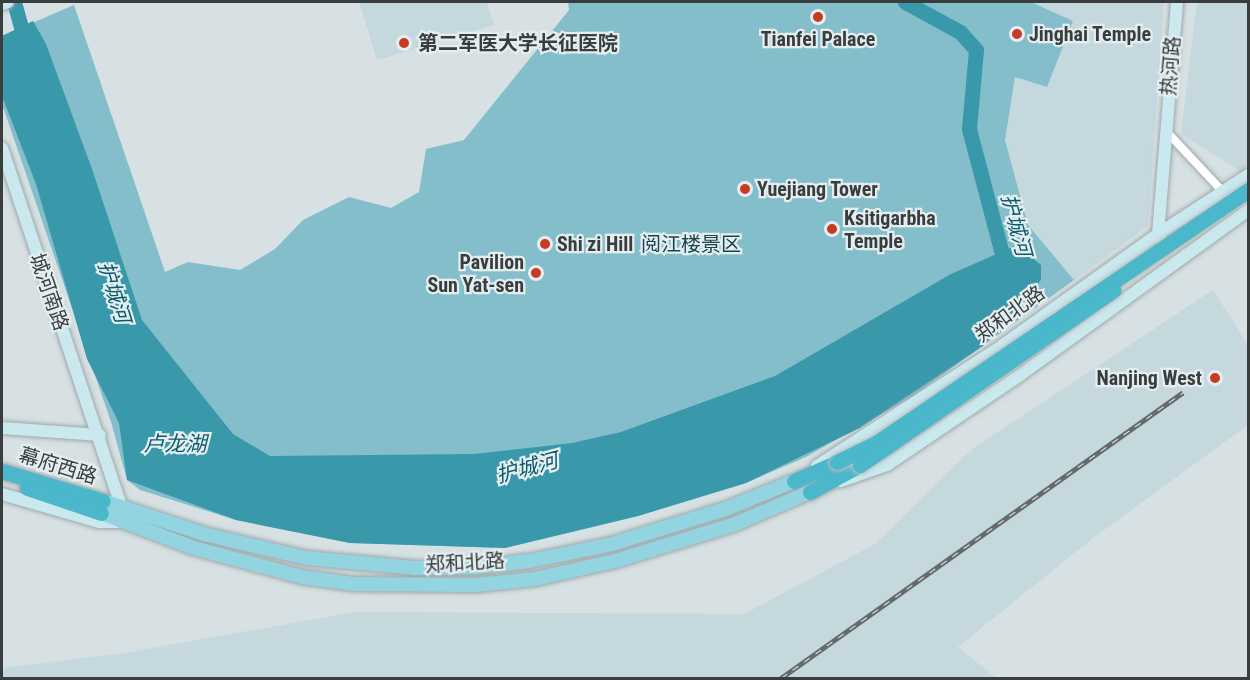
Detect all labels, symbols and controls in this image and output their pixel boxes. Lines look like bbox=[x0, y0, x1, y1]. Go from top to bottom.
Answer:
marker: Tianfei Palace bbox=[811, 10, 825, 24]
place label: Jinghai Temple bbox=[1029, 22, 1152, 46]
place label: Tianfei Palace bbox=[761, 27, 875, 51]
marker: Jinghai Temple bbox=[1010, 27, 1024, 41]
place label: 第二军医大学长征医院 bbox=[418, 31, 618, 55]
marker: 第二军医大学长征医院 bbox=[395, 34, 413, 52]
street label: 热河路 bbox=[1156, 35, 1186, 97]
place label: Yuejiang Tower bbox=[757, 177, 878, 201]
marker: Yuejiang Tower bbox=[738, 182, 752, 196]
water label: 护城河 bbox=[996, 191, 1036, 259]
place label: Ksitigarbha Temple bbox=[844, 206, 936, 253]
marker: Ksitigarbha Temple bbox=[825, 222, 839, 236]
place label: Shi zi Hill bbox=[557, 232, 633, 256]
park label: 阅江楼景区 bbox=[641, 232, 741, 256]
marker: Shi zi Hill bbox=[538, 237, 552, 251]
street label: 城河南路 bbox=[25, 250, 73, 334]
place label: Pavilion Sun Yat-sen bbox=[427, 250, 524, 297]
water label: 护城河 bbox=[93, 258, 135, 326]
marker: Pavilion Sun Yat-sen bbox=[529, 266, 543, 280]
street label: 郑和北路 bbox=[971, 281, 1049, 347]
place label: Nanjing West bbox=[1097, 366, 1202, 390]
marker: Nanjing West bbox=[1206, 369, 1224, 387]
water label: 卢龙湖 bbox=[144, 431, 206, 457]
street label: 幕府西路 bbox=[16, 443, 100, 489]
water label: 护城河 bbox=[493, 448, 561, 488]
street label: 郑和北路 bbox=[424, 549, 506, 577]

